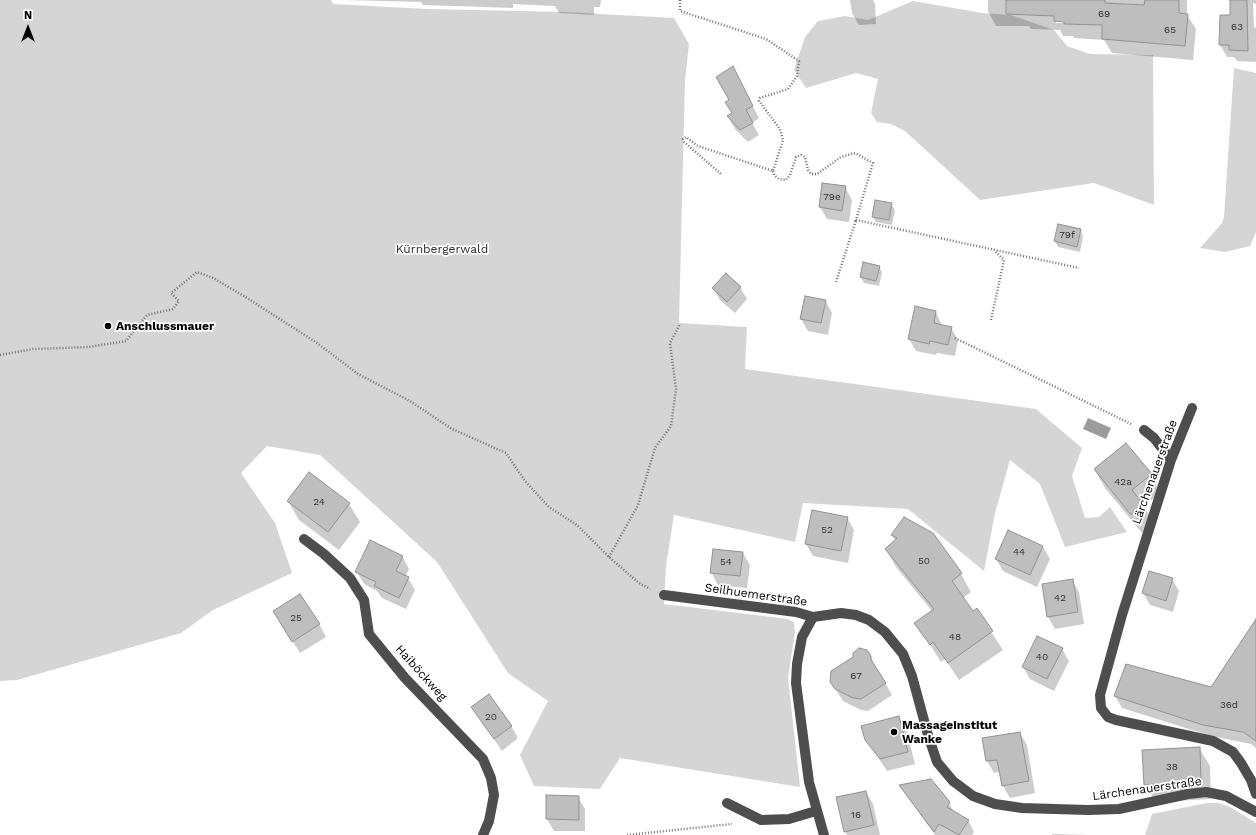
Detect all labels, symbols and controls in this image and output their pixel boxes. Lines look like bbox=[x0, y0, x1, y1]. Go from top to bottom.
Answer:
north arrow bbox=[8, 8, 48, 48]
house number: 69 bbox=[1098, 8, 1110, 20]
text: N bbox=[24, 9, 32, 22]
house number: 63 bbox=[1231, 21, 1243, 33]
house number: 65 bbox=[1164, 24, 1176, 36]
house number: 79e bbox=[823, 191, 841, 203]
house number: 79f bbox=[1059, 229, 1075, 241]
park label: Kürnbergerwald bbox=[396, 242, 488, 256]
place label: Anschlussmauer bbox=[116, 319, 214, 333]
marker: Anschlussmauer bbox=[103, 321, 113, 331]
street label: Lärchenauerstraße bbox=[1129, 418, 1181, 526]
house number: 42a bbox=[1114, 476, 1132, 488]
house number: 24 bbox=[313, 496, 325, 508]
house number: 52 bbox=[821, 524, 833, 536]
house number: 44 bbox=[1013, 546, 1025, 558]
house number: 50 bbox=[918, 555, 930, 567]
house number: 54 bbox=[720, 556, 732, 568]
street label: Seilhuemerstraße bbox=[704, 581, 808, 609]
house number: 42 bbox=[1054, 592, 1066, 604]
house number: 25 bbox=[290, 612, 302, 624]
house number: 48 bbox=[949, 631, 961, 643]
street label: Haiböckweg bbox=[392, 642, 450, 704]
house number: 40 bbox=[1036, 651, 1048, 663]
house number: 67 bbox=[850, 670, 862, 682]
house number: 36d bbox=[1220, 699, 1238, 711]
house number: 20 bbox=[485, 711, 497, 723]
place label: Massageinstitut Wanke bbox=[902, 718, 997, 746]
marker: Massageinstitut Wanke bbox=[889, 727, 899, 737]
house number: 38 bbox=[1166, 761, 1178, 773]
street label: Lärchenauerstraße bbox=[1091, 774, 1203, 804]
house number: 16 bbox=[851, 809, 861, 821]

